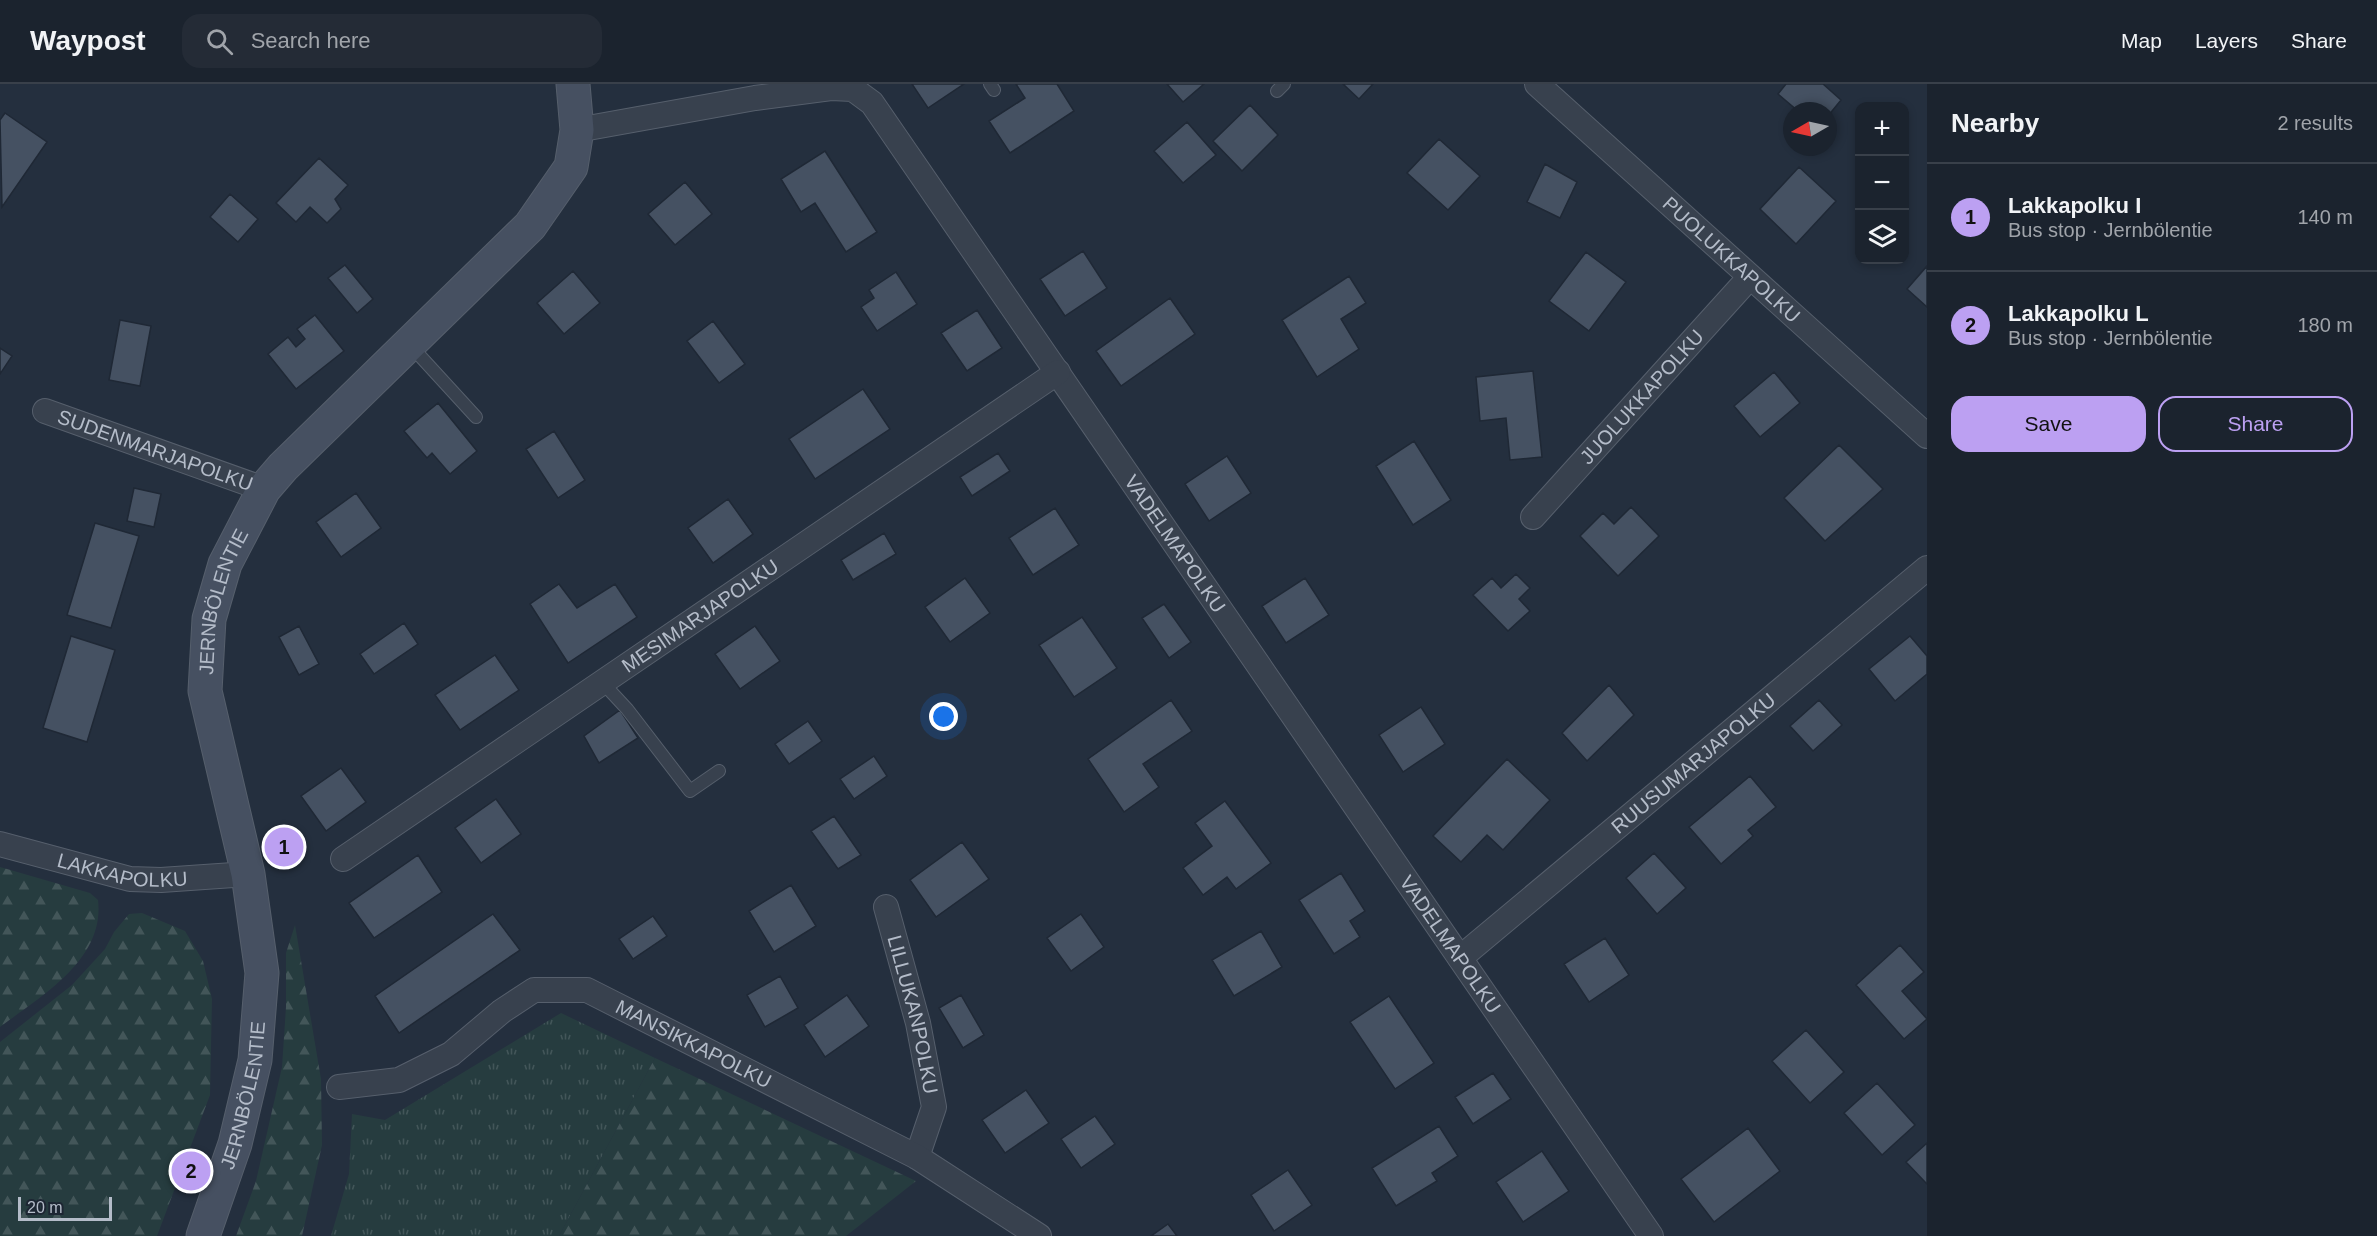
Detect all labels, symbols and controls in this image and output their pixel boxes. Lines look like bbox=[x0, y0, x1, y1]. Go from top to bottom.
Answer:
search box bbox=[182, 14, 602, 68]
text: Waypost bbox=[30, 25, 146, 56]
icon: search bbox=[203, 25, 236, 58]
text: Search here bbox=[251, 28, 371, 53]
text: Map bbox=[2121, 29, 2162, 52]
text: Layers bbox=[2195, 29, 2258, 52]
text: Share bbox=[2291, 29, 2347, 52]
north arrow bbox=[1783, 102, 1837, 156]
map controls bbox=[1855, 102, 1909, 264]
button: + bbox=[1855, 102, 1909, 156]
text: Nearby bbox=[1951, 108, 2039, 138]
text: 2 results bbox=[2277, 112, 2353, 134]
button: − bbox=[1855, 156, 1909, 210]
street label: PUOLUKKAPOLKU bbox=[1659, 192, 1804, 327]
text: Lakkapolku I bbox=[2008, 193, 2141, 218]
text: 1 bbox=[1965, 206, 1976, 228]
text: 140 m bbox=[2297, 206, 2353, 228]
button: layers bbox=[1855, 210, 1909, 264]
text: Bus stop · Jernbölentie bbox=[2008, 219, 2213, 241]
text: Lakkapolku L bbox=[2008, 301, 2149, 326]
text: 2 bbox=[1965, 314, 1976, 336]
text: 180 m bbox=[2297, 314, 2353, 336]
street label: JUOLUKKAPOLKU bbox=[1575, 325, 1708, 469]
text: Bus stop · Jernbölentie bbox=[2008, 327, 2213, 349]
button: Save bbox=[1951, 396, 2146, 452]
button: Share bbox=[2158, 396, 2353, 452]
street label: SUDENMARJAPOLKU bbox=[55, 405, 256, 495]
street label: VADELMAPOLKU bbox=[1120, 471, 1230, 617]
street label: JERNBÖLENTIE bbox=[195, 525, 252, 675]
street label: MESIMARJAPOLKU bbox=[618, 555, 783, 677]
street label: RUUSUMARJAPOLKU bbox=[1607, 688, 1780, 838]
your location bbox=[929, 702, 958, 731]
pin: 1 bbox=[264, 824, 304, 870]
street label: LAKKAPOLKU bbox=[55, 849, 188, 891]
street label: VADELMAPOLKU bbox=[1395, 871, 1505, 1017]
street label: LILLUKANPOLKU bbox=[883, 933, 942, 1096]
street label: MANSIKKAPOLKU bbox=[612, 995, 775, 1092]
street label: JERNBÖLENTIE bbox=[216, 1020, 269, 1172]
pin: 2 bbox=[172, 1148, 210, 1194]
scale bar bbox=[18, 1194, 112, 1222]
text: 20 m bbox=[27, 1199, 63, 1216]

